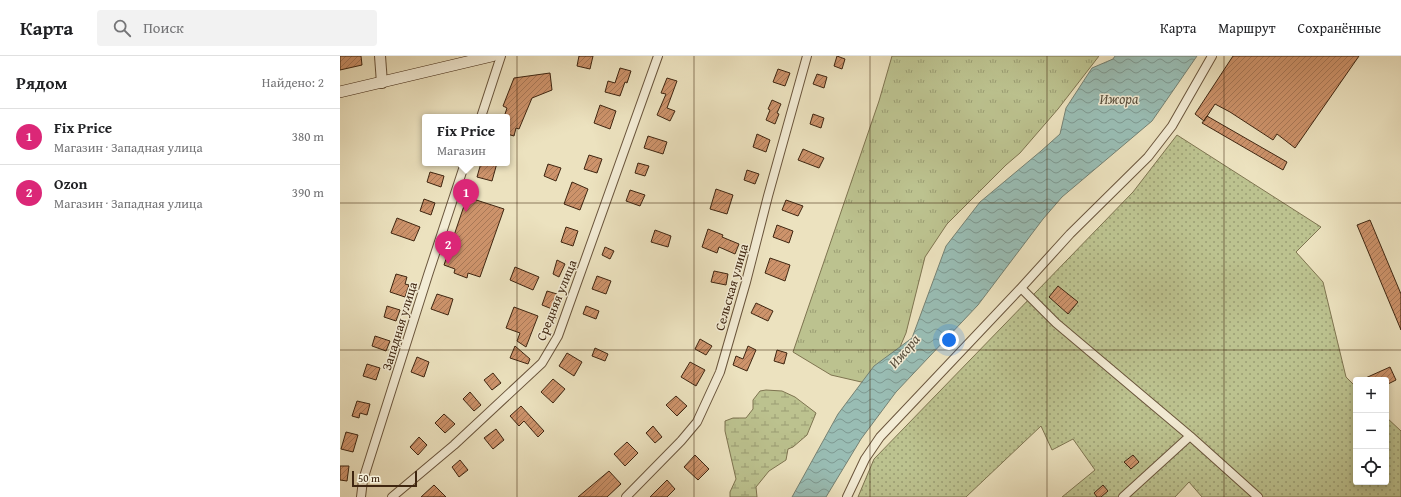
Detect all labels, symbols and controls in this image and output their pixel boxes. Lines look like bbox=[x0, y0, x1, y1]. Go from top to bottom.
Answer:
search box bbox=[97, 10, 377, 46]
text: Карта bbox=[20, 14, 73, 42]
icon: search bbox=[111, 17, 133, 39]
text: Поиск bbox=[143, 17, 184, 38]
text: Карта bbox=[1160, 18, 1196, 38]
text: Маршрут bbox=[1218, 18, 1276, 38]
text: Сохранённые bbox=[1298, 18, 1381, 38]
text: Рядом bbox=[16, 70, 67, 95]
text: Найдено: 2 bbox=[262, 73, 324, 92]
water label: Ижора bbox=[1100, 89, 1139, 109]
popup bbox=[422, 114, 510, 166]
text: Fix Price bbox=[54, 117, 112, 138]
text: Fix Price bbox=[437, 120, 495, 141]
text: 1 bbox=[26, 127, 32, 146]
text: 380 m bbox=[292, 127, 324, 146]
text: Магазин · Западная улица bbox=[54, 138, 203, 157]
text: Магазин bbox=[437, 141, 486, 160]
text: Ozon bbox=[54, 173, 87, 194]
pin: 1 bbox=[453, 179, 479, 212]
text: 2 bbox=[26, 183, 32, 202]
text: 390 m bbox=[292, 183, 324, 202]
text: Магазин · Западная улица bbox=[54, 194, 203, 213]
pin: 2 bbox=[435, 231, 461, 264]
street label: Сельская улица bbox=[710, 241, 753, 333]
street label: Средняя улица bbox=[532, 256, 582, 344]
street label: Западная улица bbox=[377, 279, 422, 373]
water label: Ижора bbox=[884, 329, 925, 372]
your location bbox=[939, 330, 959, 350]
map controls bbox=[1353, 377, 1389, 485]
button: + bbox=[1353, 377, 1389, 413]
button: − bbox=[1353, 413, 1389, 449]
button: locate bbox=[1353, 449, 1389, 485]
scale bar bbox=[352, 469, 417, 488]
text: 50 m bbox=[358, 470, 380, 486]

